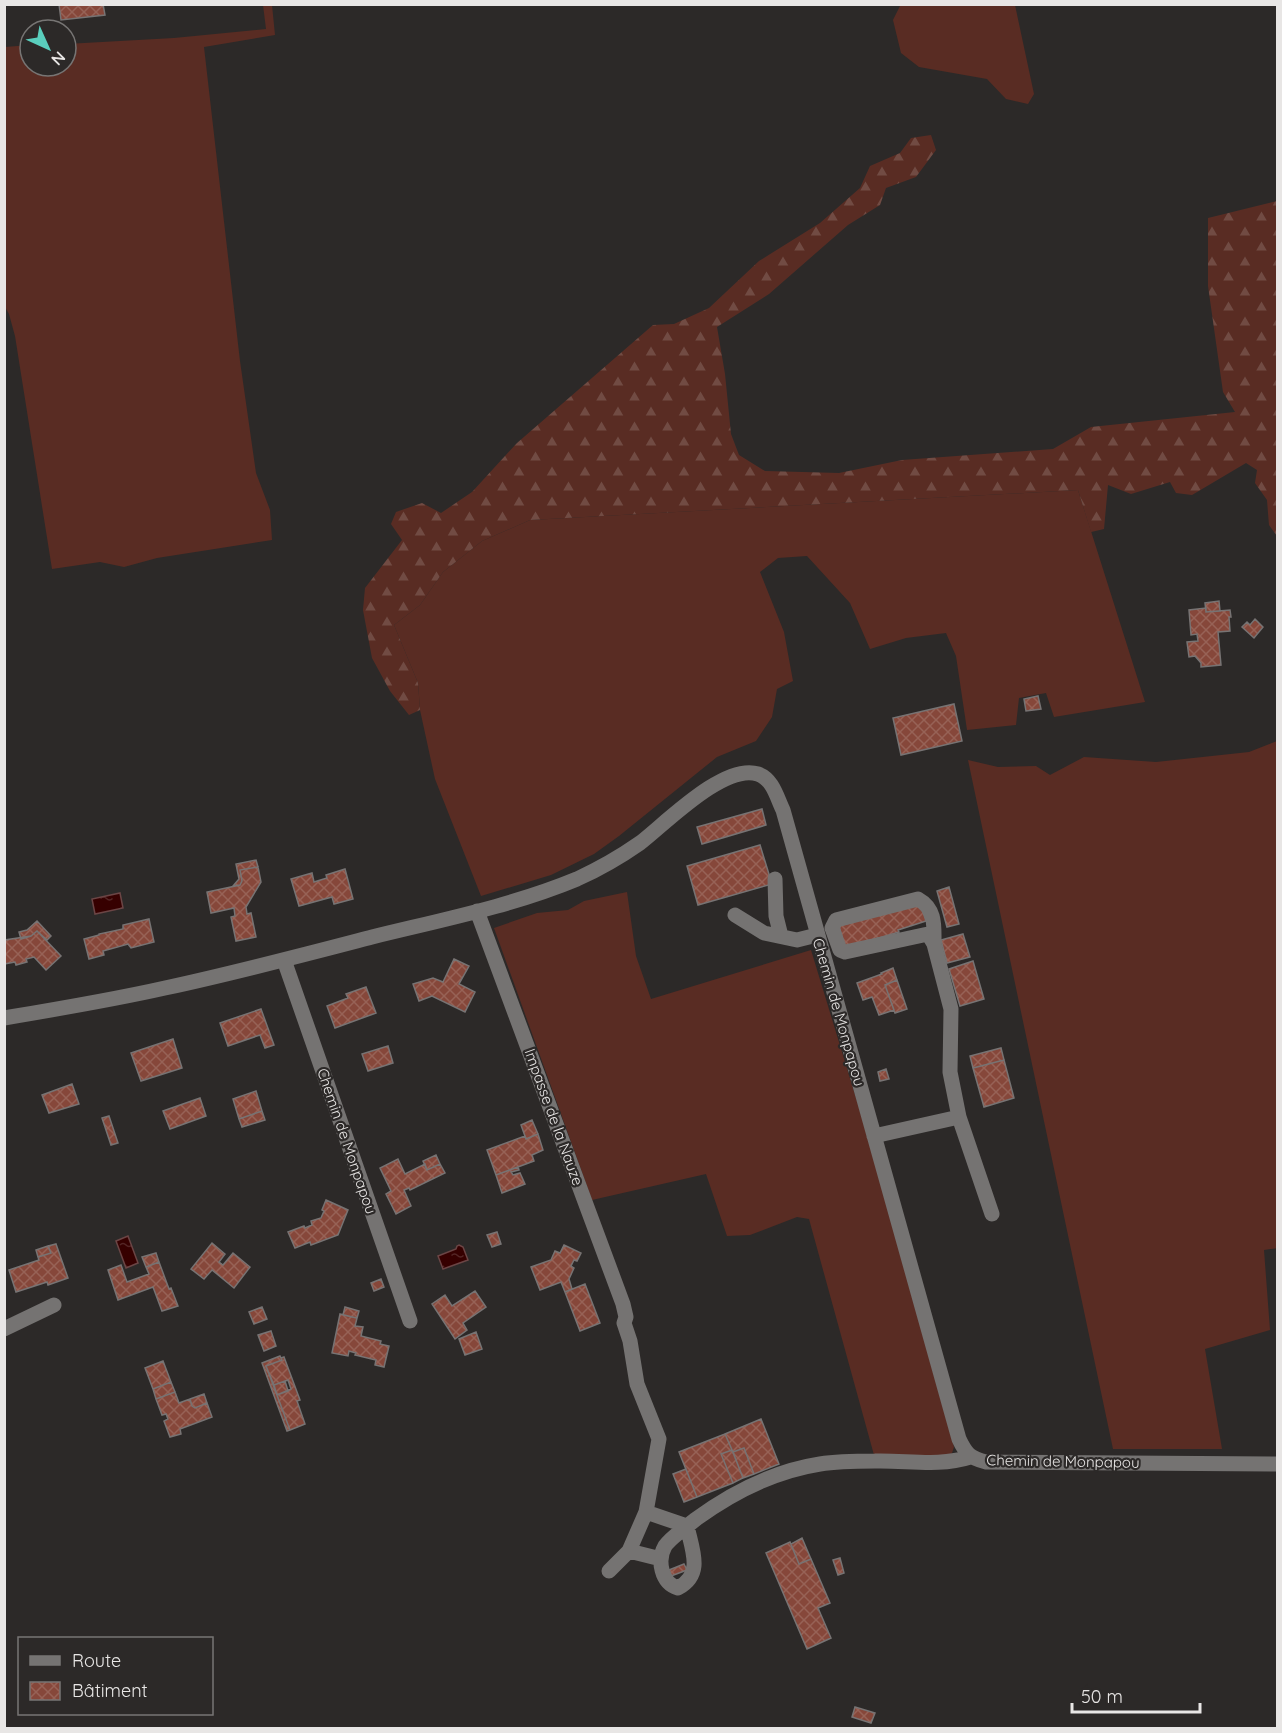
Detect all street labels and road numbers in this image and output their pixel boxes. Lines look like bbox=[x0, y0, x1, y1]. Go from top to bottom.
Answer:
street label: Chemin de Monpapou bbox=[809, 936, 869, 1088]
street label: Impasse de la Nauze bbox=[520, 1046, 588, 1188]
street label: Chemin de Monpapou bbox=[313, 1066, 381, 1216]
street label: Chemin de Monpapou bbox=[986, 1450, 1140, 1472]

